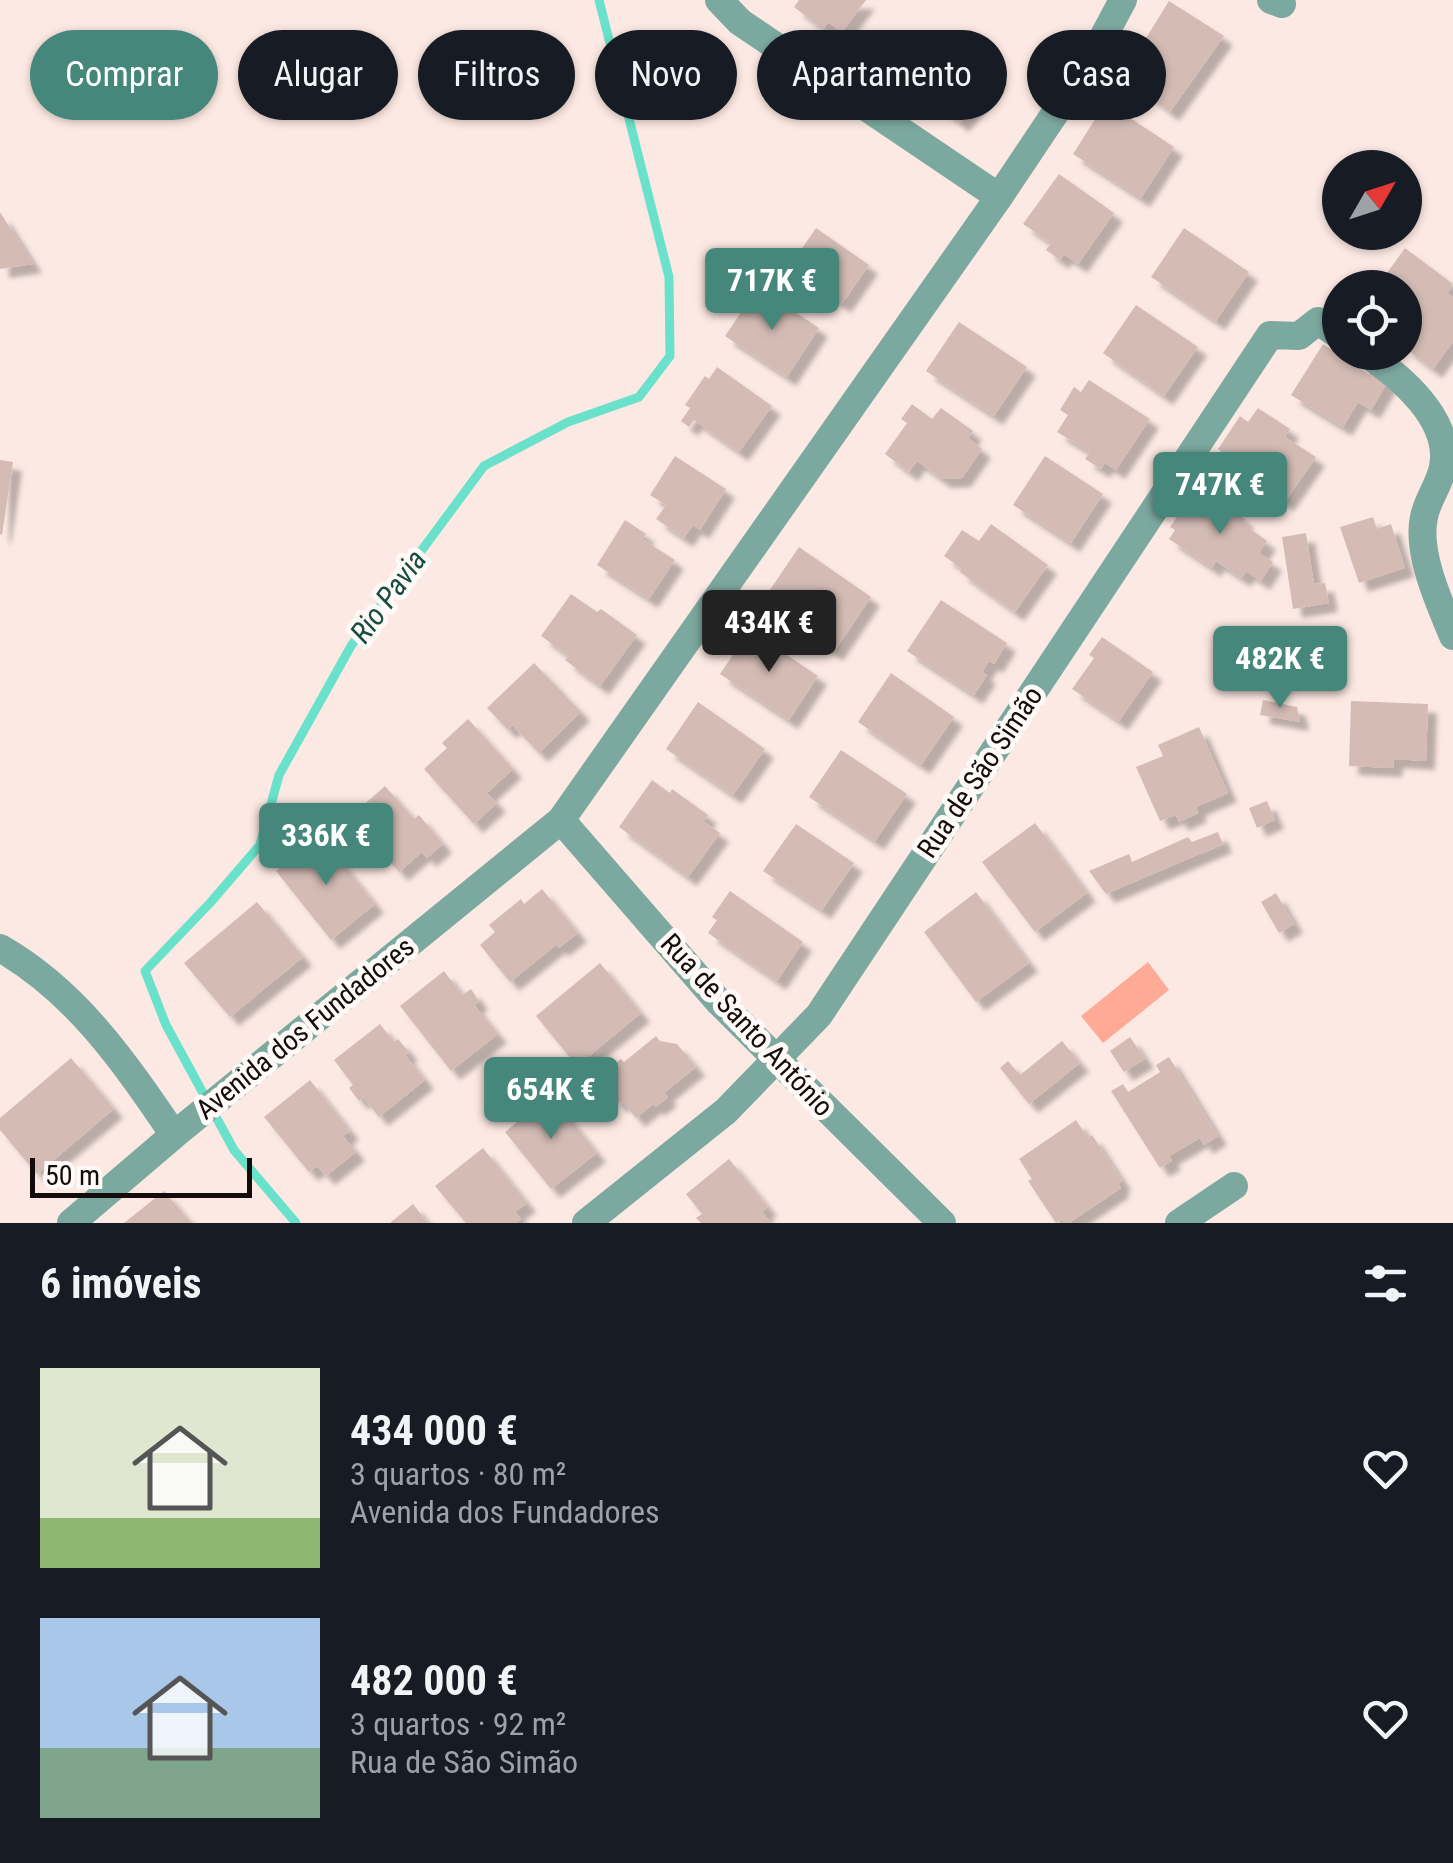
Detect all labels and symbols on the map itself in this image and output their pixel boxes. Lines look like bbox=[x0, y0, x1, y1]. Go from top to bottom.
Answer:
north arrow bbox=[1322, 150, 1422, 250]
pin: 717K € bbox=[691, 248, 853, 333]
pin: 747K € bbox=[1139, 452, 1301, 537]
water label: Rio Pavia bbox=[343, 543, 433, 649]
pin: 434K € bbox=[688, 590, 850, 675]
pin: 482K € bbox=[1199, 626, 1361, 711]
street label: Rua de São Simão bbox=[911, 680, 1049, 864]
pin: 336K € bbox=[245, 803, 407, 888]
street label: Rua de Santo António bbox=[654, 927, 840, 1123]
street label: Avenida dos Fundadores bbox=[189, 930, 421, 1126]
pin: 654K € bbox=[470, 1057, 632, 1142]
scale bar bbox=[30, 1153, 252, 1198]

